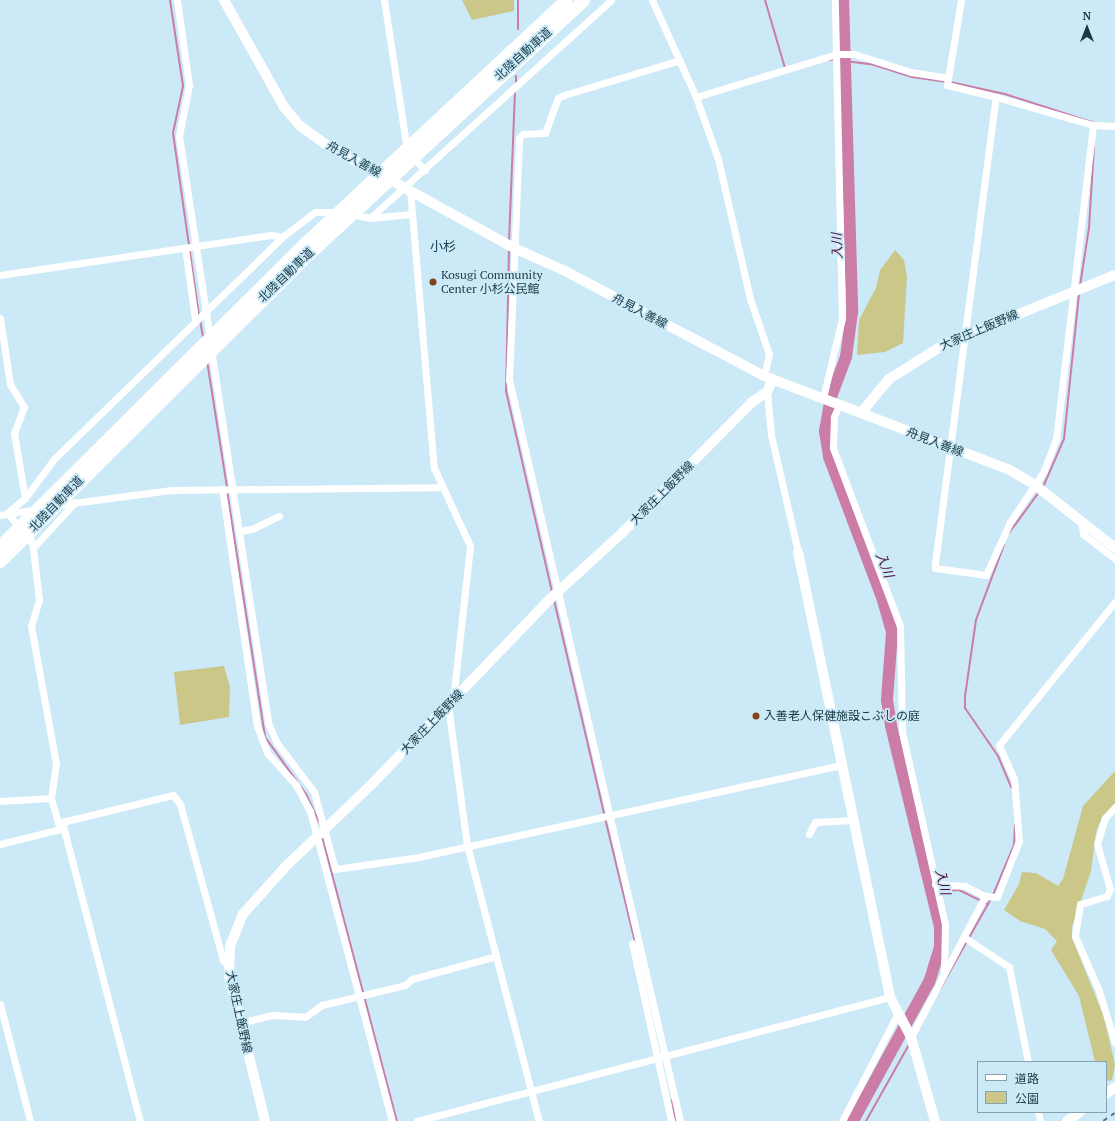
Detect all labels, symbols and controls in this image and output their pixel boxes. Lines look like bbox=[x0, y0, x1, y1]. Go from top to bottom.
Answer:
north arrow bbox=[1067, 8, 1107, 48]
text: N bbox=[1083, 9, 1091, 23]
street label: 北陸自動車道 bbox=[491, 25, 555, 83]
street label: 舟見入善線 bbox=[324, 138, 384, 180]
water label: 入川 bbox=[829, 233, 845, 259]
district label: 小杉 bbox=[430, 238, 456, 254]
street label: 北陸自動車道 bbox=[255, 245, 317, 305]
place label: Kosugi Community Center 小杉公民館 bbox=[441, 268, 543, 296]
marker: Kosugi Community Center 小杉公民館 bbox=[428, 277, 438, 287]
street label: 舟見入善線 bbox=[610, 291, 670, 331]
street label: 大家庄上飯野線 bbox=[938, 307, 1020, 353]
street label: 舟見入善線 bbox=[904, 425, 966, 459]
street label: 大家庄上飯野線 bbox=[627, 458, 697, 528]
street label: 北陸自動車道 bbox=[26, 473, 86, 535]
water label: 入川 bbox=[873, 550, 897, 580]
street label: 大家庄上飯野線 bbox=[398, 687, 466, 757]
place label: 入善老人保健施設こぶしの庭 bbox=[764, 709, 920, 723]
marker: 入善老人保健施設こぶしの庭 bbox=[751, 711, 761, 721]
water label: 入川 bbox=[932, 867, 954, 897]
street label: 大家庄上飯野線 bbox=[223, 969, 255, 1055]
legend bbox=[977, 1061, 1107, 1113]
text: 道路 bbox=[1015, 1071, 1039, 1086]
text: 公園 bbox=[1015, 1091, 1039, 1106]

